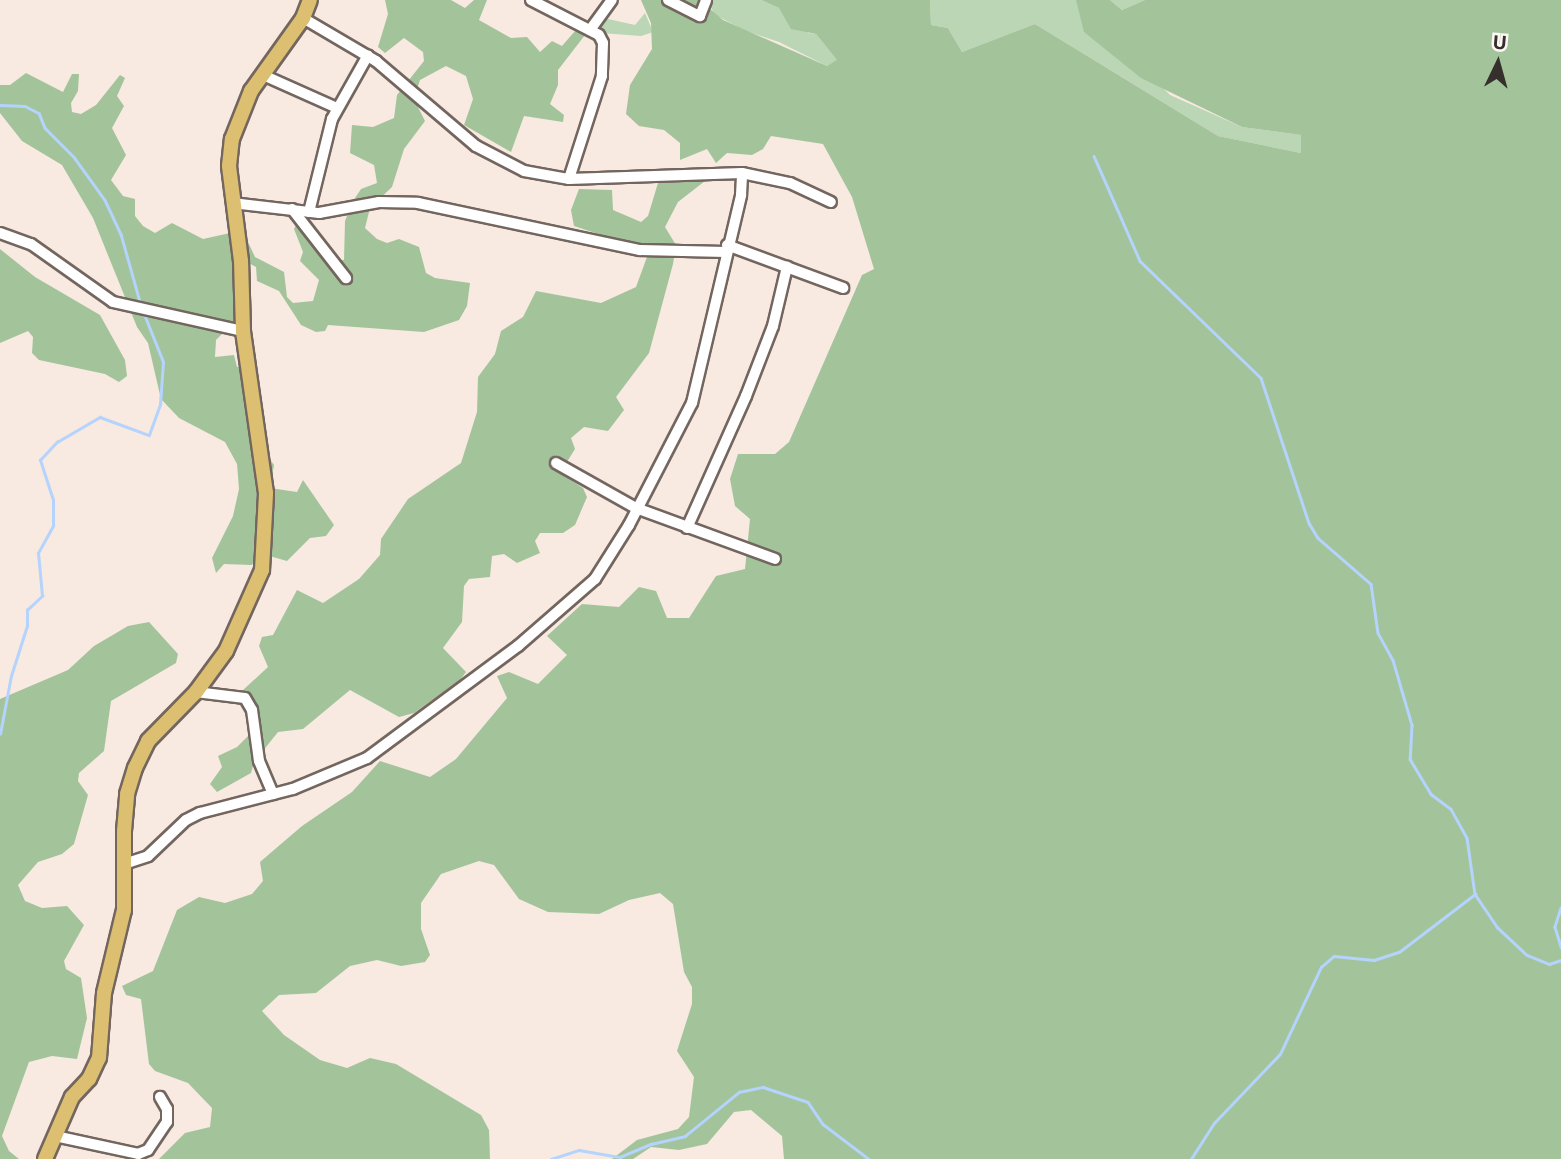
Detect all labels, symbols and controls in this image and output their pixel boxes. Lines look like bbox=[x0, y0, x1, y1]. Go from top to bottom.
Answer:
north arrow bbox=[1463, 28, 1533, 98]
text: U bbox=[1492, 29, 1508, 56]

